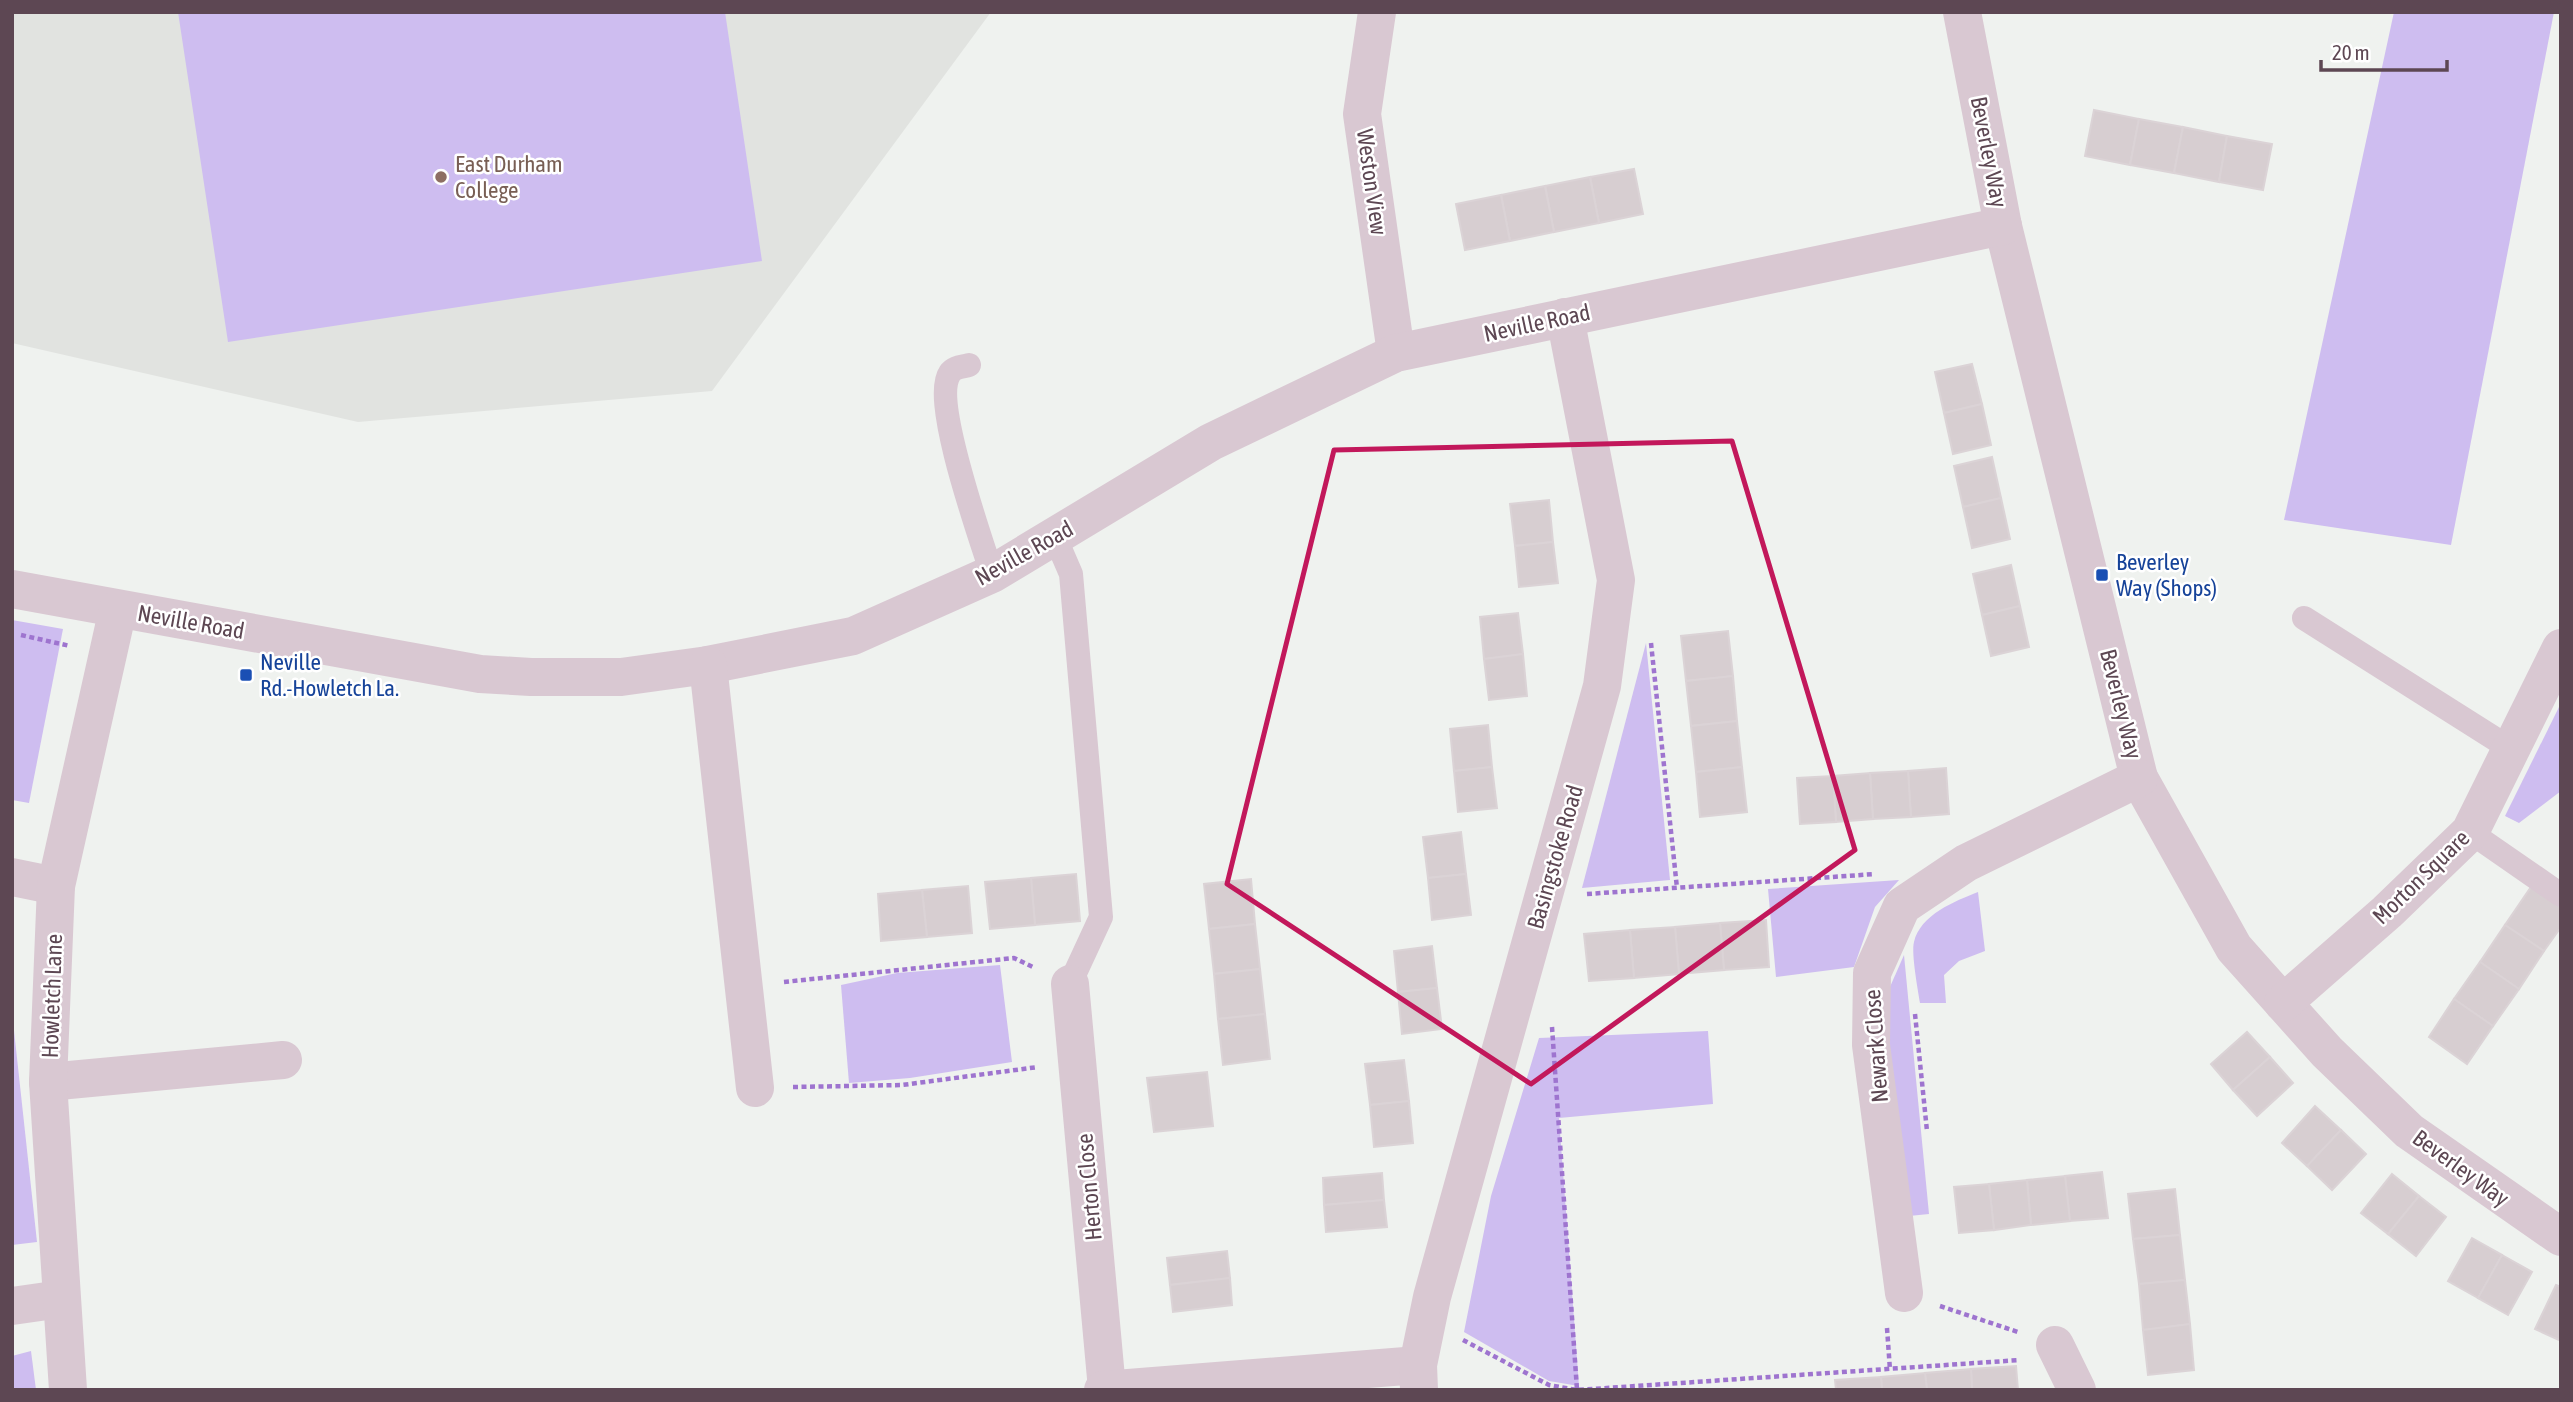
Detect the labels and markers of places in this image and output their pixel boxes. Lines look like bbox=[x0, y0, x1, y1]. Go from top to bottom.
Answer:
place label: East Durham College bbox=[455, 151, 563, 203]
marker: East Durham College bbox=[433, 169, 449, 185]
place label: Beverley Way (Shops) bbox=[2116, 549, 2217, 601]
marker: Beverley Way (Shops) bbox=[2094, 567, 2110, 583]
place label: Neville Rd.-Howletch La. bbox=[260, 649, 399, 701]
marker: Neville Rd.-Howletch La. bbox=[238, 667, 254, 683]

